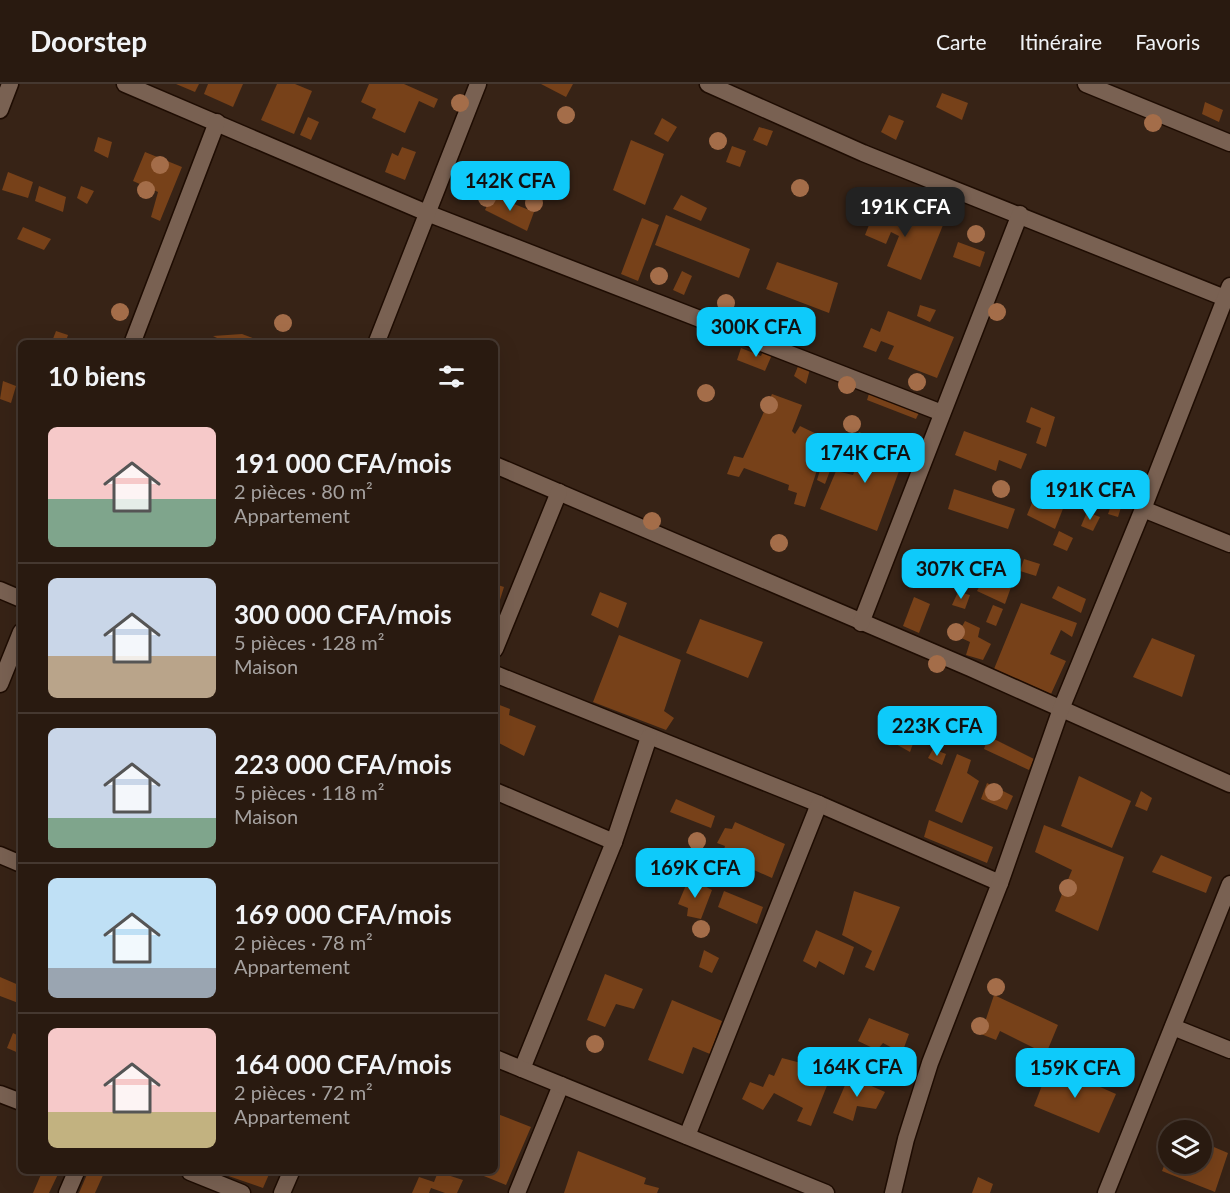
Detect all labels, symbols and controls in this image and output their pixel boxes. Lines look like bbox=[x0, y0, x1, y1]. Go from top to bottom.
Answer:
text: Doorstep bbox=[30, 24, 147, 58]
text: Carte bbox=[936, 29, 987, 54]
text: Itinéraire bbox=[1020, 29, 1102, 54]
text: Favoris bbox=[1135, 29, 1200, 54]
pin: 142K CFA bbox=[448, 161, 572, 212]
text: 142K CFA bbox=[465, 168, 555, 192]
pin: 191K CFA bbox=[843, 187, 967, 238]
text: 191K CFA bbox=[860, 194, 950, 218]
pin: 300K CFA bbox=[694, 307, 818, 358]
text: 300K CFA bbox=[711, 314, 801, 338]
text: 10 biens bbox=[48, 360, 146, 392]
icon: filters bbox=[435, 360, 468, 393]
pin: 174K CFA bbox=[803, 433, 927, 484]
text: 174K CFA bbox=[820, 440, 910, 464]
text: 191 000 CFA/mois bbox=[234, 447, 452, 479]
icon: home bbox=[96, 451, 168, 523]
pin: 191K CFA bbox=[1028, 470, 1152, 521]
text: 191K CFA bbox=[1045, 477, 1135, 501]
text: 2 pièces · 80 m² bbox=[234, 479, 373, 503]
text: Appartement bbox=[234, 503, 350, 527]
pin: 307K CFA bbox=[899, 549, 1023, 600]
text: 307K CFA bbox=[916, 556, 1006, 580]
text: 300 000 CFA/mois bbox=[234, 598, 452, 630]
icon: home bbox=[96, 602, 168, 674]
text: 5 pièces · 128 m² bbox=[234, 630, 384, 654]
text: Maison bbox=[234, 654, 298, 678]
pin: 223K CFA bbox=[875, 706, 999, 757]
text: 223K CFA bbox=[892, 713, 982, 737]
text: 223 000 CFA/mois bbox=[234, 748, 452, 780]
icon: home bbox=[96, 752, 168, 824]
text: 5 pièces · 118 m² bbox=[234, 780, 384, 804]
text: Maison bbox=[234, 804, 298, 828]
pin: 169K CFA bbox=[633, 848, 757, 899]
text: 169K CFA bbox=[650, 855, 740, 879]
text: 169 000 CFA/mois bbox=[234, 898, 452, 930]
icon: home bbox=[96, 902, 168, 974]
text: 2 pièces · 78 m² bbox=[234, 930, 373, 954]
text: Appartement bbox=[234, 954, 350, 978]
pin: 164K CFA bbox=[795, 1047, 919, 1098]
text: 164 000 CFA/mois bbox=[234, 1048, 452, 1080]
pin: 159K CFA bbox=[1013, 1048, 1137, 1099]
icon: home bbox=[96, 1052, 168, 1124]
text: 164K CFA bbox=[812, 1054, 902, 1078]
text: 159K CFA bbox=[1030, 1055, 1120, 1079]
text: 2 pièces · 72 m² bbox=[234, 1080, 373, 1104]
text: Appartement bbox=[234, 1104, 350, 1128]
map controls bbox=[1158, 1120, 1212, 1174]
button: layers bbox=[1158, 1120, 1212, 1174]

